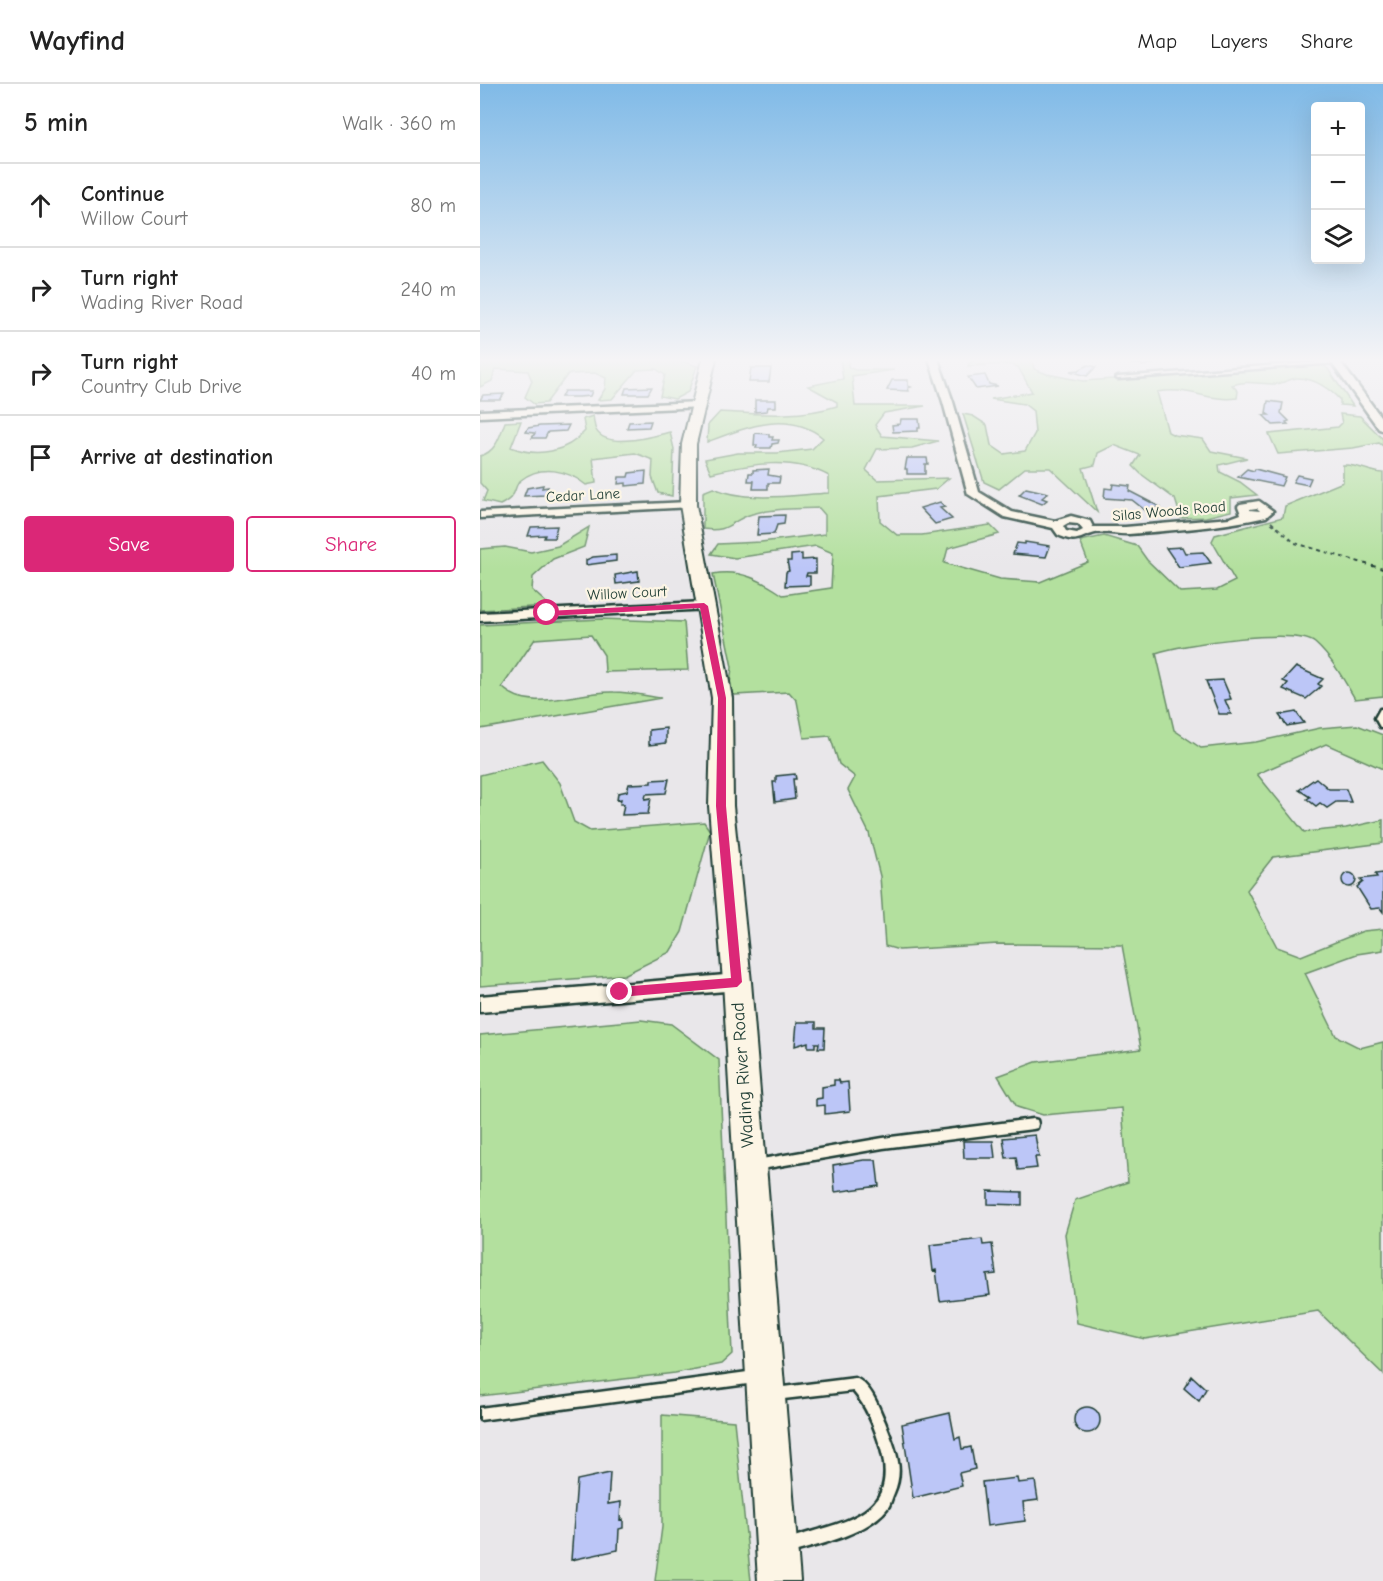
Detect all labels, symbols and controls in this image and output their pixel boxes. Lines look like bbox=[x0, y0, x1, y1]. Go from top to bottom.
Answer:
text: Wayfind bbox=[30, 25, 125, 57]
text: Map bbox=[1138, 29, 1177, 53]
text: Layers bbox=[1210, 29, 1268, 53]
text: Share bbox=[1301, 29, 1353, 53]
map controls bbox=[1311, 102, 1365, 264]
button: + bbox=[1311, 102, 1365, 156]
text: 5 min bbox=[24, 108, 88, 138]
text: Walk · 360 m bbox=[342, 112, 456, 135]
button: − bbox=[1311, 156, 1365, 210]
text: Continue bbox=[81, 181, 164, 207]
icon: ahead bbox=[24, 189, 57, 222]
text: 80 m bbox=[410, 194, 456, 217]
text: Willow Court bbox=[81, 207, 187, 230]
button: layers bbox=[1311, 210, 1365, 264]
text: Turn right bbox=[81, 265, 178, 291]
icon: right bbox=[24, 273, 57, 306]
text: 240 m bbox=[401, 278, 456, 301]
text: Wading River Road bbox=[81, 291, 243, 314]
text: Turn right bbox=[81, 349, 178, 375]
icon: right bbox=[24, 357, 57, 390]
text: 40 m bbox=[411, 362, 456, 385]
text: Country Club Drive bbox=[81, 375, 242, 398]
icon: arrive bbox=[24, 441, 57, 474]
text: Arrive at destination bbox=[81, 444, 273, 470]
street label: Cedar Lane bbox=[545, 484, 621, 506]
street label: Silas Woods Road bbox=[1112, 497, 1226, 525]
button: Save bbox=[24, 516, 234, 572]
button: Share bbox=[246, 516, 456, 572]
street label: Willow Court bbox=[587, 582, 668, 604]
route start bbox=[533, 599, 559, 625]
route end bbox=[606, 978, 632, 1004]
street label: Wading River Road bbox=[727, 1002, 759, 1148]

